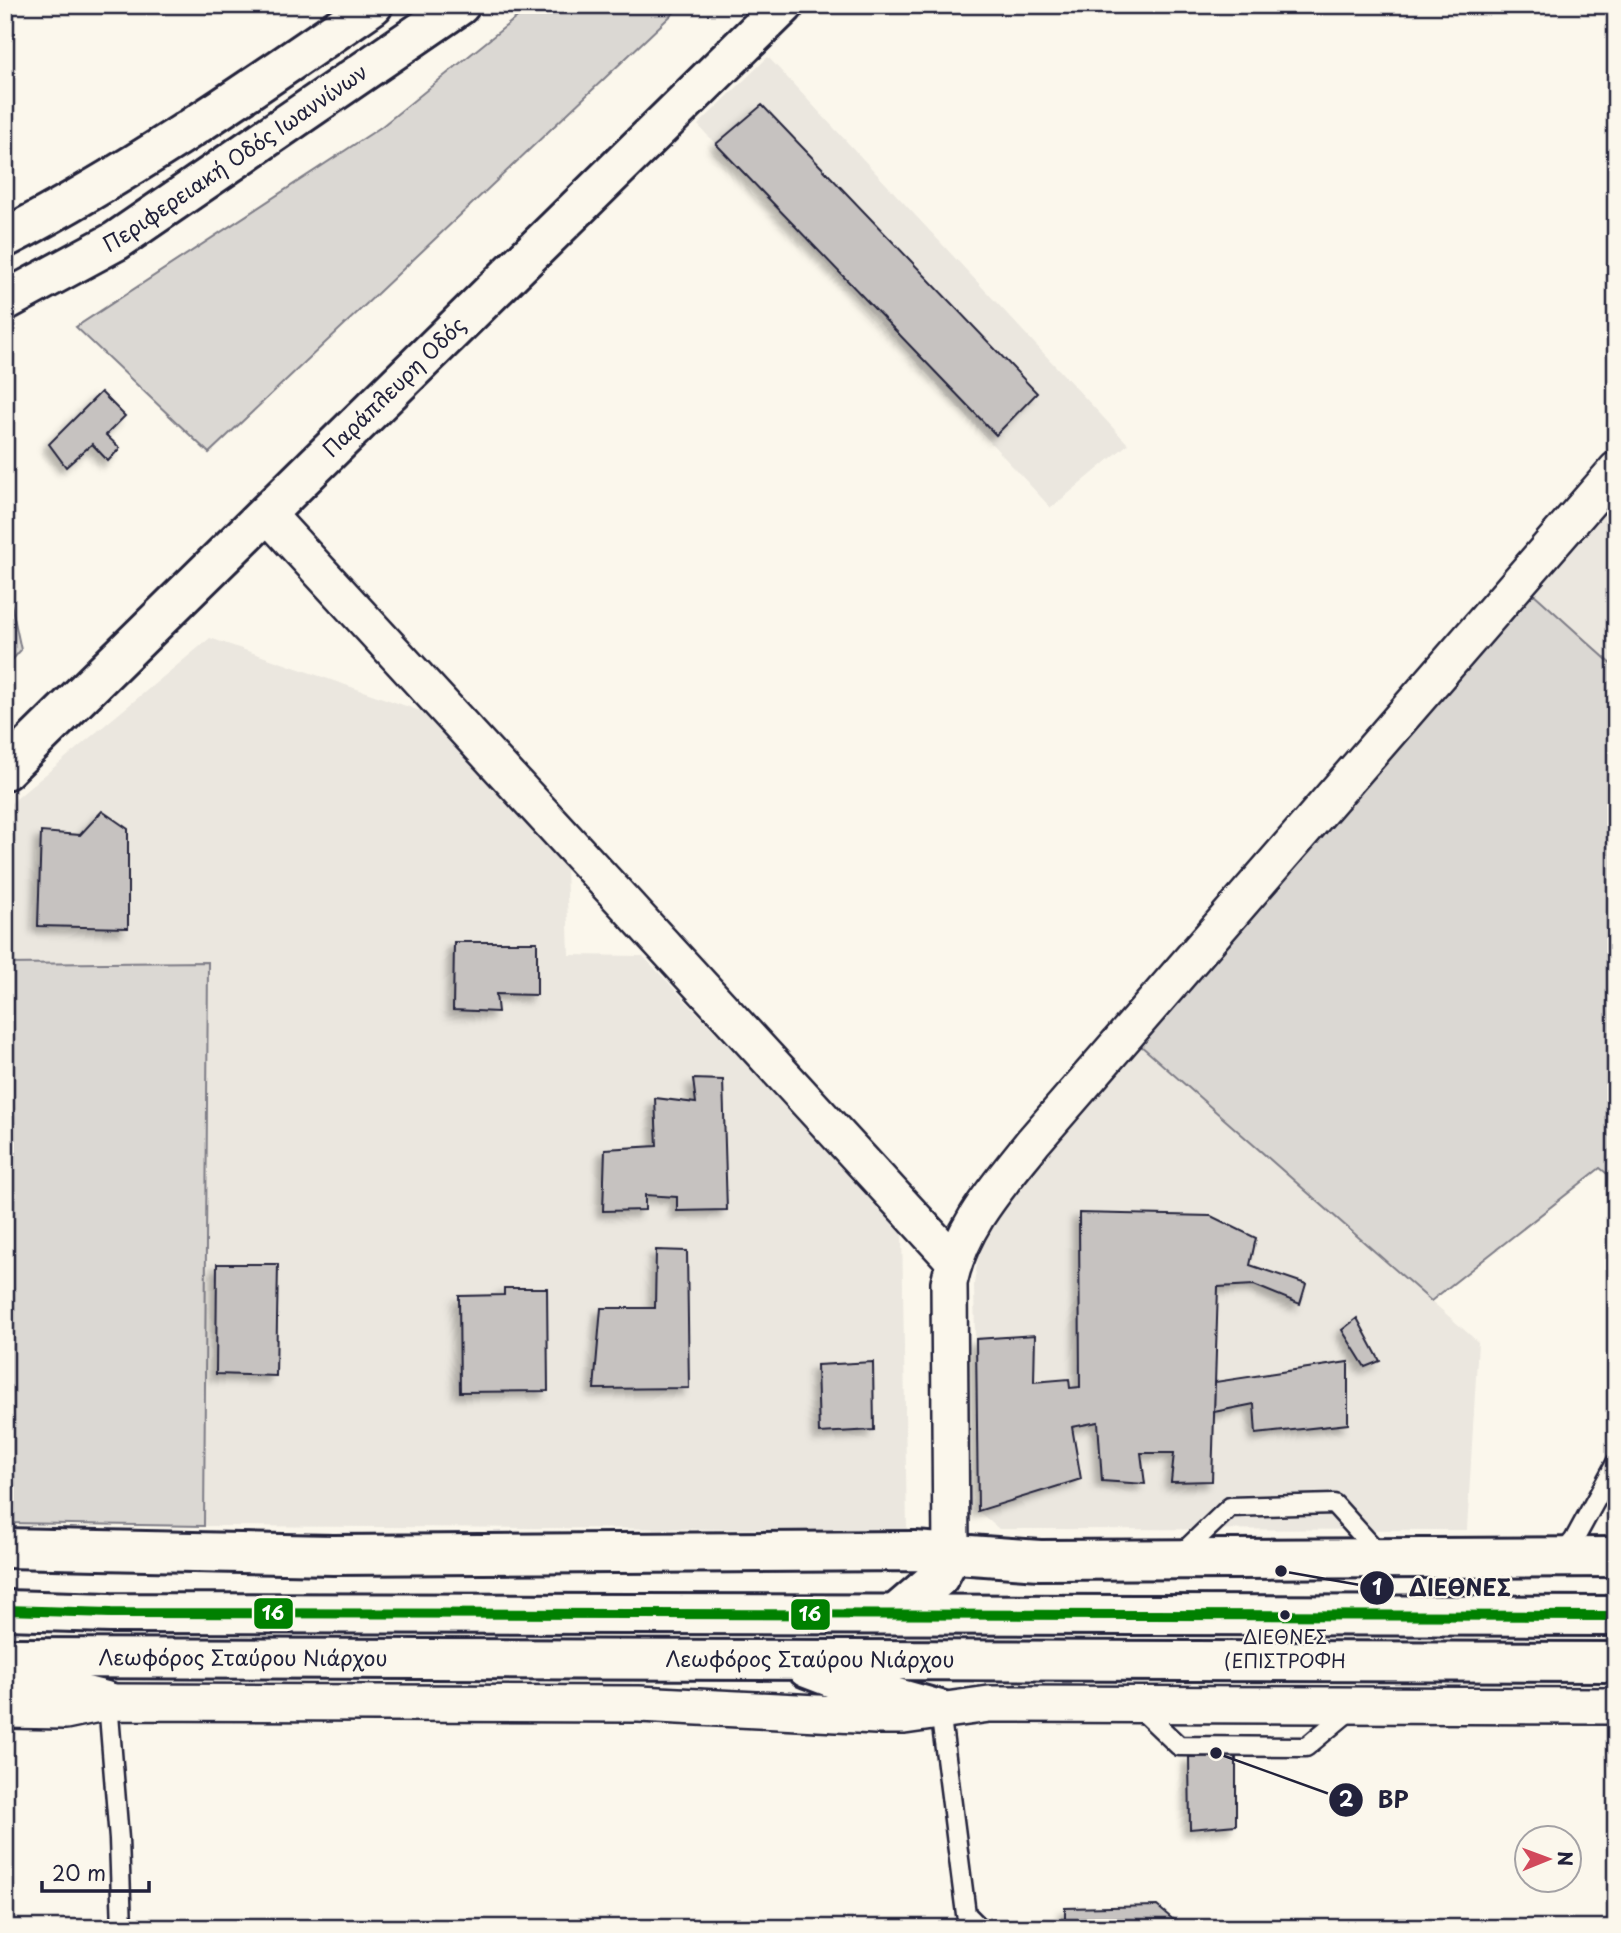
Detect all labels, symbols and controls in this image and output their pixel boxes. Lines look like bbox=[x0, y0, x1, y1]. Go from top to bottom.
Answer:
street label: Περιφερειακή Οδός Ιωαννίνων bbox=[96, 55, 373, 259]
street label: Παράπλευρη Οδός bbox=[315, 308, 472, 464]
callout: ΔΙΕΘΝΕΣ bbox=[1360, 1566, 1525, 1610]
text: ΔΙΕΘΝΕΣ bbox=[1409, 1569, 1511, 1604]
text: 1 bbox=[1372, 1570, 1382, 1602]
line badge: 16 bbox=[253, 1597, 294, 1630]
text: 16 bbox=[262, 1598, 284, 1626]
line badge: 16 bbox=[790, 1598, 831, 1631]
text: 16 bbox=[799, 1599, 821, 1627]
marker: ΔΙΕΘΝΕΣ (ΕΠΙΣΤΡΟΦΗ bbox=[1278, 1608, 1292, 1622]
place label: ΔΙΕΘΝΕΣ (ΕΠΙΣΤΡΟΦΗ bbox=[1224, 1622, 1346, 1674]
street label: Λεωφόρος Σταύρου Νιάρχου bbox=[98, 1640, 388, 1673]
street label: Λεωφόρος Σταύρου Νιάρχου bbox=[665, 1642, 955, 1674]
callout: BP bbox=[1328, 1778, 1422, 1822]
text: BP bbox=[1378, 1781, 1408, 1816]
text: 2 bbox=[1339, 1782, 1354, 1814]
north arrow bbox=[1512, 1825, 1582, 1895]
scale bar bbox=[42, 1849, 149, 1893]
text: N bbox=[1552, 1851, 1580, 1866]
text: 20 m bbox=[52, 1856, 106, 1888]

